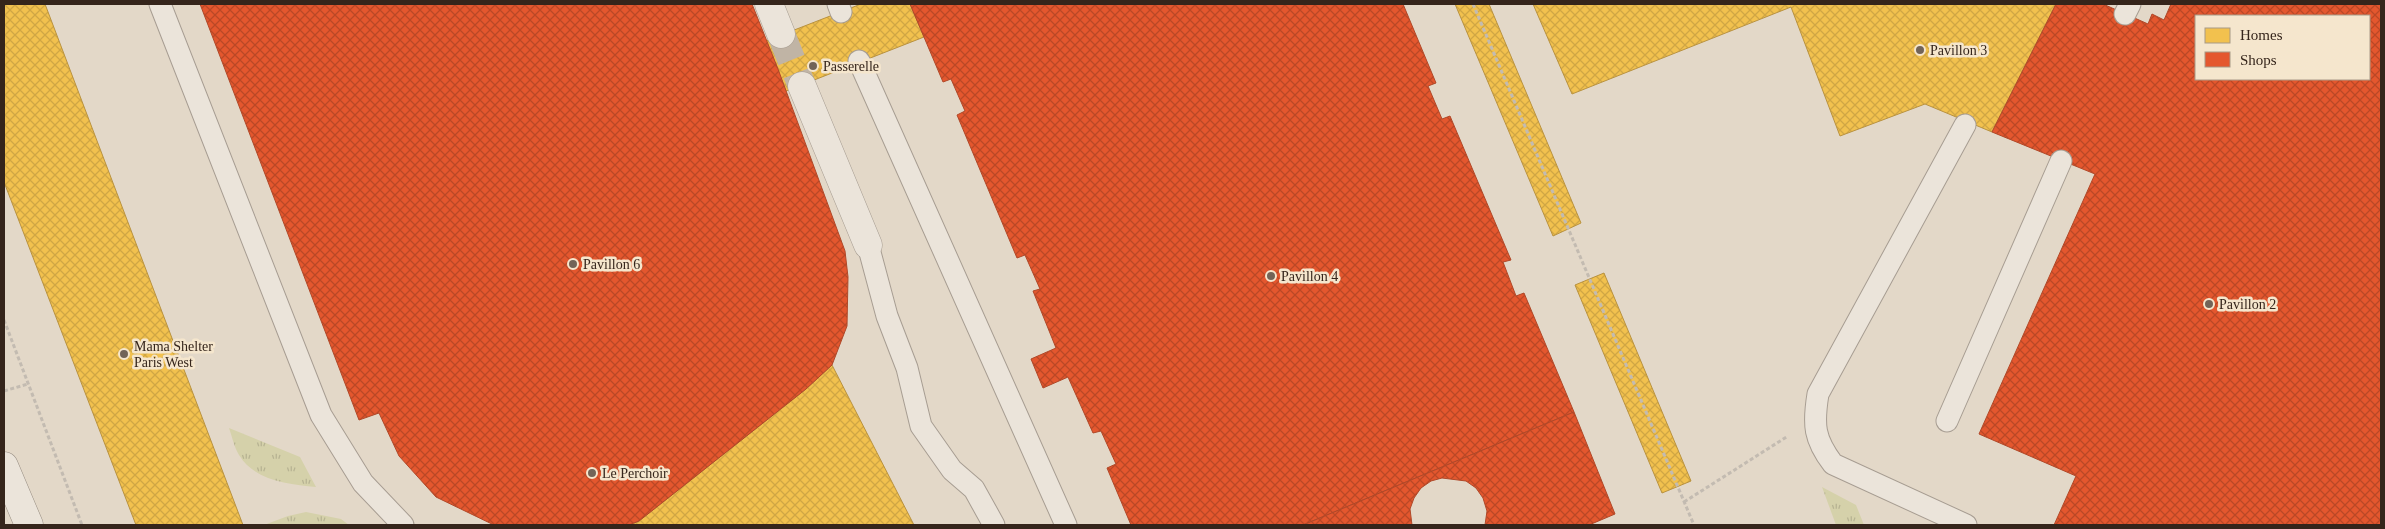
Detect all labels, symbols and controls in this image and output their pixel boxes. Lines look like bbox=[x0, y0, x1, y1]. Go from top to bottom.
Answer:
legend bbox=[2195, 15, 2370, 80]
text: Homes bbox=[2240, 27, 2283, 43]
place label: Pavillon 3 bbox=[1930, 43, 1987, 58]
marker: Pavillon 3 bbox=[1914, 44, 1926, 56]
text: Shops bbox=[2240, 52, 2277, 68]
place label: Passerelle bbox=[823, 59, 879, 74]
marker: Passerelle bbox=[807, 60, 819, 72]
place label: Pavillon 6 bbox=[583, 257, 640, 272]
marker: Pavillon 6 bbox=[567, 258, 579, 270]
place label: Pavillon 4 bbox=[1281, 269, 1338, 284]
marker: Pavillon 4 bbox=[1265, 270, 1277, 282]
place label: Pavillon 2 bbox=[2219, 297, 2276, 312]
marker: Pavillon 2 bbox=[2203, 298, 2215, 310]
place label: Mama Shelter Paris West bbox=[134, 339, 213, 370]
marker: Mama Shelter Paris West bbox=[118, 348, 130, 360]
place label: Le Perchoir bbox=[602, 466, 668, 481]
marker: Le Perchoir bbox=[586, 467, 598, 479]

